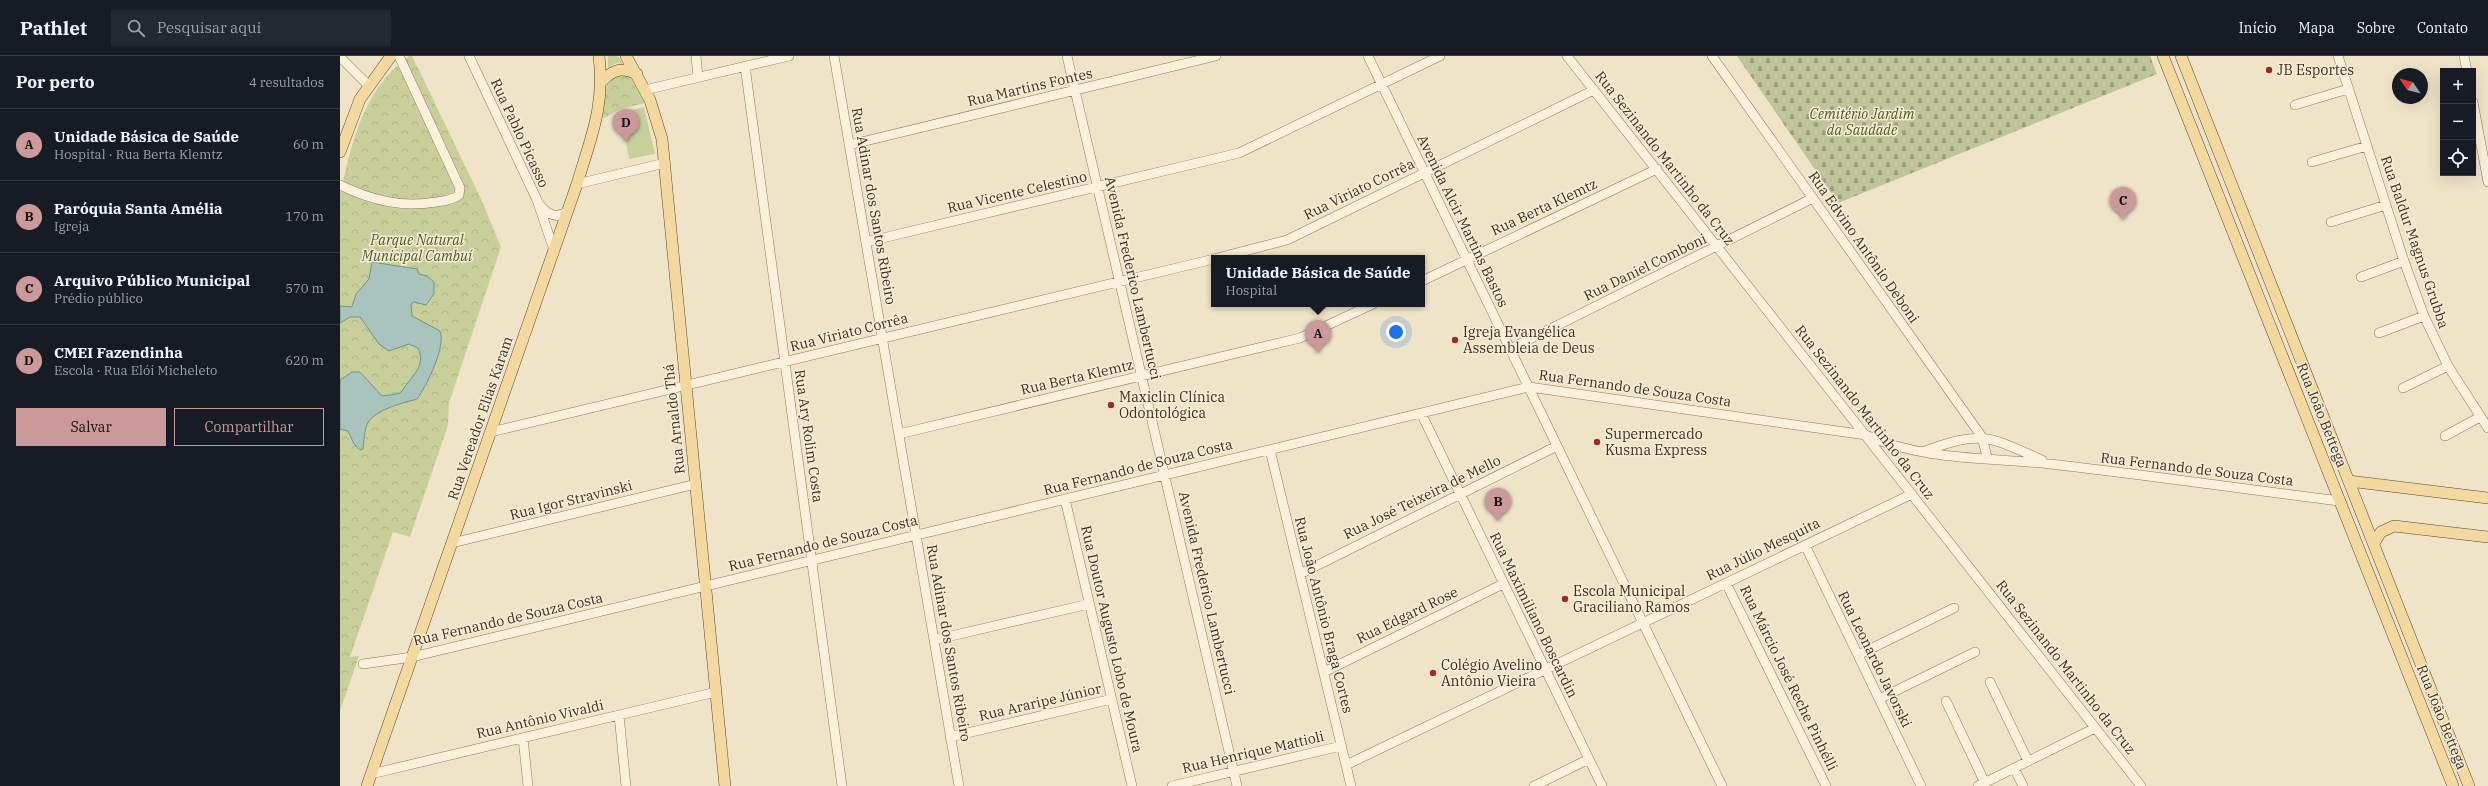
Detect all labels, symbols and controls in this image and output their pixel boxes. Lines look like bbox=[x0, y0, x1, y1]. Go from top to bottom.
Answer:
search box bbox=[111, 10, 391, 46]
text: Pathlet bbox=[20, 16, 87, 40]
icon: search bbox=[125, 17, 147, 39]
text: Pesquisar aqui bbox=[157, 18, 261, 37]
text: Início bbox=[2239, 19, 2276, 37]
text: Mapa bbox=[2298, 19, 2335, 37]
text: Sobre bbox=[2357, 19, 2395, 37]
text: Contato bbox=[2417, 19, 2468, 37]
place label: JB Esportes bbox=[2277, 61, 2354, 79]
street label: Rua Martins Fontes bbox=[966, 64, 1094, 110]
marker: JB Esportes bbox=[2264, 65, 2274, 75]
street label: Rua Sezinando Martinho da Cruz bbox=[1591, 67, 1739, 249]
north arrow bbox=[2392, 68, 2428, 104]
map controls bbox=[2440, 68, 2476, 176]
button: + bbox=[2440, 68, 2476, 104]
text: Por perto bbox=[16, 71, 95, 93]
text: 4 resultados bbox=[249, 74, 324, 91]
street label: Rua Pablo Picasso bbox=[487, 76, 553, 190]
button: − bbox=[2440, 104, 2476, 140]
park label: Cemitério Jardim da Saudade bbox=[1810, 105, 1915, 139]
street label: Rua Adinar dos Santos Ribeiro bbox=[848, 106, 900, 306]
pin: D bbox=[613, 109, 639, 142]
text: Unidade Básica de Saúde bbox=[54, 127, 239, 146]
street label: Avenida Alcir Martins Bastos bbox=[1413, 132, 1513, 310]
text: A bbox=[24, 136, 34, 153]
text: 60 m bbox=[293, 136, 324, 153]
button: locate bbox=[2440, 140, 2476, 176]
text: Hospital · Rua Berta Klemtz bbox=[54, 146, 223, 163]
street label: Rua Baldur Magnus Grubba bbox=[2377, 153, 2453, 331]
street label: Rua Viriato Corrêa bbox=[1301, 154, 1418, 224]
street label: Rua Vicente Celestino bbox=[945, 167, 1089, 217]
street label: Rua Edvino Antônio Deboni bbox=[1805, 168, 1923, 326]
street label: Avenida Frederico Lambertucci bbox=[1101, 175, 1165, 381]
street label: Rua Berta Klemtz bbox=[1488, 175, 1600, 239]
pin: C bbox=[2110, 187, 2136, 220]
text: Paróquia Santa Amélia bbox=[54, 199, 223, 218]
text: B bbox=[24, 208, 34, 225]
text: 170 m bbox=[285, 208, 324, 225]
text: Igreja bbox=[54, 218, 89, 235]
street label: Rua Daniel Comboni bbox=[1581, 229, 1709, 305]
park label: Parque Natural Municipal Cambuí bbox=[361, 231, 473, 265]
popup bbox=[1211, 255, 1425, 307]
text: Unidade Básica de Saúde bbox=[1226, 263, 1410, 282]
text: Arquivo Público Municipal bbox=[54, 271, 250, 290]
text: C bbox=[25, 280, 33, 297]
text: 570 m bbox=[285, 280, 324, 297]
text: Hospital bbox=[1226, 282, 1277, 299]
text: Prédio público bbox=[54, 290, 143, 307]
street label: Rua Viriato Corrêa bbox=[788, 309, 910, 355]
pin: A bbox=[1305, 320, 1331, 353]
street label: Rua Sezinando Martinho da Cruz bbox=[1791, 321, 1939, 503]
your location bbox=[1386, 322, 1406, 342]
place label: Igreja Evangélica Assembleia de Deus bbox=[1463, 323, 1595, 357]
street label: Rua Vereador Elias Karam bbox=[443, 334, 517, 502]
marker: Igreja Evangélica Assembleia de Deus bbox=[1450, 335, 1460, 345]
text: CMEI Fazendinha bbox=[54, 343, 183, 362]
text: D bbox=[24, 352, 34, 369]
text: 620 m bbox=[285, 352, 324, 369]
street label: Rua Berta Klemtz bbox=[1019, 355, 1135, 399]
street label: Rua João Bettega bbox=[2293, 360, 2351, 470]
text: Escola · Rua Elói Micheleto bbox=[54, 362, 217, 379]
street label: Rua Arnaldo Thá bbox=[659, 363, 689, 475]
street label: Rua Fernando de Souza Costa bbox=[1538, 366, 1733, 410]
street label: Rua Ary Rolim Costa bbox=[791, 368, 827, 504]
place label: Maxiclin Clínica Odontológica bbox=[1119, 388, 1225, 422]
marker: Maxiclin Clínica Odontológica bbox=[1106, 400, 1116, 410]
button: Salvar bbox=[16, 408, 166, 446]
button: Compartilhar bbox=[174, 408, 324, 446]
place label: Supermercado Kusma Express bbox=[1605, 425, 1707, 459]
street label: Rua Fernando de Souza Costa bbox=[1042, 435, 1235, 499]
marker: Supermercado Kusma Express bbox=[1592, 437, 1602, 447]
street label: Rua Fernando de Souza Costa bbox=[2100, 448, 2295, 490]
street label: Rua José Teixeira de Mello bbox=[1340, 451, 1504, 543]
street label: Rua Igor Stravinski bbox=[508, 476, 634, 524]
pin: B bbox=[1485, 488, 1511, 521]
street label: Avenida Frederico Lambertucci bbox=[1175, 490, 1239, 696]
street label: Rua Fernando de Souza Costa bbox=[727, 511, 920, 575]
street label: Rua Júlio Mesquita bbox=[1703, 514, 1823, 584]
street label: Rua João Antônio Braga Cortes bbox=[1291, 515, 1357, 715]
street label: Rua Doutor Augusto Lobo de Moura bbox=[1077, 524, 1147, 755]
street label: Rua Maximiliano Boscardin bbox=[1486, 529, 1582, 701]
street label: Rua Adinar dos Santos Ribeiro bbox=[923, 543, 975, 743]
street label: Rua Sezinando Martinho da Cruz bbox=[1992, 576, 2140, 758]
place label: Escola Municipal Graciliano Ramos bbox=[1573, 582, 1690, 616]
street label: Rua Márcio José Reche Pinhélli bbox=[1736, 582, 1842, 774]
street label: Rua Edgard Rose bbox=[1353, 583, 1461, 647]
street label: Rua Fernando de Souza Costa bbox=[411, 588, 605, 650]
street label: Rua Leonardo Javorski bbox=[1834, 588, 1916, 730]
marker: Escola Municipal Graciliano Ramos bbox=[1560, 594, 1570, 604]
place label: Colégio Avelino Antônio Vieira bbox=[1441, 656, 1542, 690]
street label: Rua João Bettega bbox=[2413, 662, 2471, 772]
marker: Colégio Avelino Antônio Vieira bbox=[1428, 668, 1438, 678]
street label: Rua Araripe Júnior bbox=[977, 679, 1104, 725]
street label: Rua Antônio Vivaldi bbox=[475, 696, 605, 742]
street label: Rua Henrique Mattioli bbox=[1180, 727, 1326, 777]

